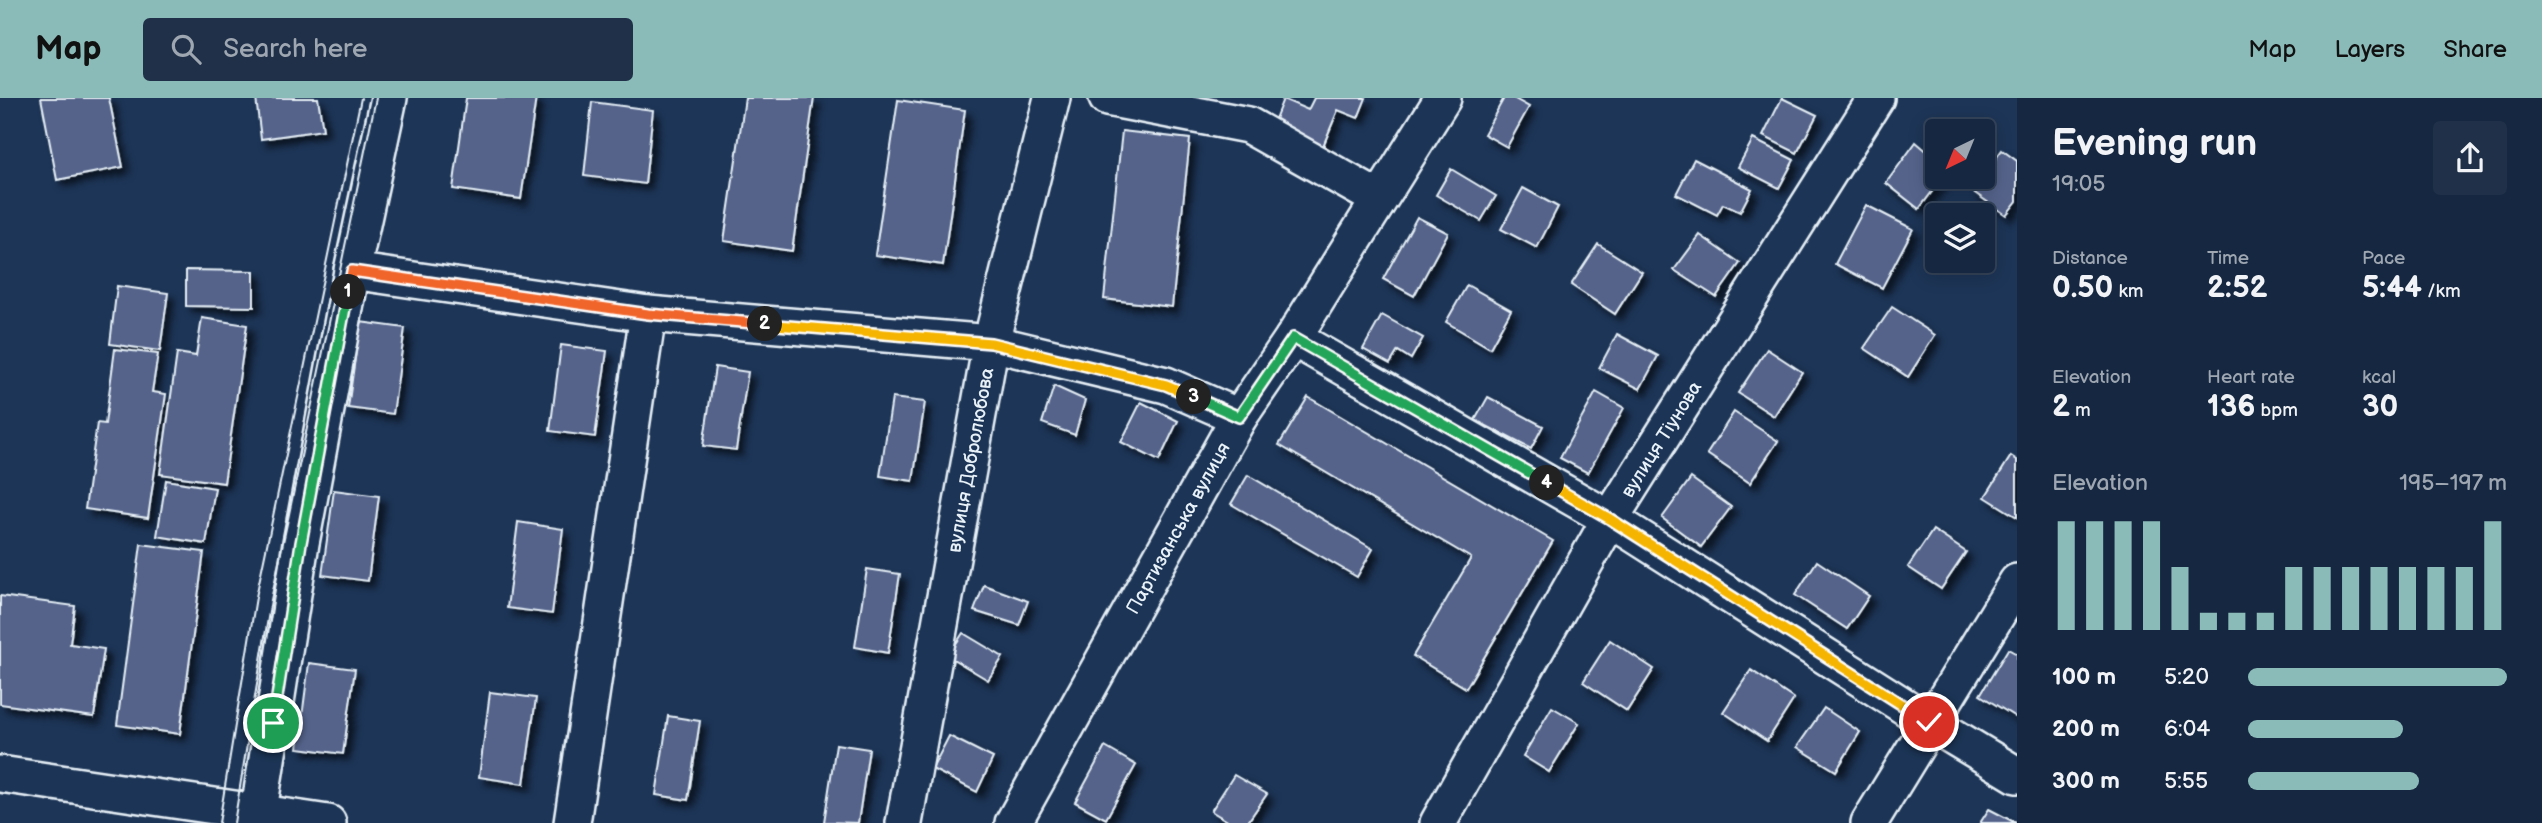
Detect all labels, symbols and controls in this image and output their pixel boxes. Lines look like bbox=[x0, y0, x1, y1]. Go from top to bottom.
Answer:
search box bbox=[143, 18, 633, 81]
text: Map bbox=[35, 29, 101, 69]
icon: search bbox=[167, 30, 205, 68]
text: Search here bbox=[223, 34, 367, 65]
text: Map bbox=[2248, 35, 2296, 64]
text: Layers bbox=[2334, 35, 2405, 64]
text: Share bbox=[2443, 35, 2507, 64]
north arrow bbox=[1925, 119, 1995, 189]
map controls bbox=[1925, 119, 1995, 273]
text: Evening run bbox=[2052, 121, 2257, 166]
button: share bbox=[2433, 121, 2507, 195]
text: 19:05 bbox=[2052, 170, 2106, 198]
button: layers bbox=[1925, 203, 1995, 273]
text: Distance bbox=[2052, 247, 2128, 270]
text: Time bbox=[2207, 247, 2249, 270]
text: Pace bbox=[2362, 247, 2405, 270]
text: 0.50 bbox=[2052, 270, 2113, 306]
text: 2:52 bbox=[2207, 270, 2267, 306]
text: 5:44 bbox=[2362, 270, 2422, 306]
pin: 1 bbox=[330, 274, 366, 310]
text: 1 bbox=[344, 280, 352, 303]
text: km bbox=[2113, 280, 2143, 303]
text: /km bbox=[2422, 280, 2461, 303]
pin: 2 bbox=[748, 306, 782, 342]
text: 2 bbox=[759, 312, 770, 335]
street label: вулиця Добролюбова bbox=[943, 366, 999, 555]
text: Elevation bbox=[2052, 366, 2131, 389]
text: Heart rate bbox=[2207, 366, 2295, 389]
text: kcal bbox=[2362, 366, 2396, 389]
street label: вулиця Тіунова bbox=[1617, 377, 1707, 502]
pin: 3 bbox=[1176, 380, 1212, 414]
text: 3 bbox=[1188, 385, 1199, 408]
text: 2 bbox=[2052, 389, 2070, 425]
text: 136 bbox=[2207, 389, 2255, 425]
text: 30 bbox=[2362, 389, 2398, 425]
text: m bbox=[2070, 399, 2091, 422]
text: bpm bbox=[2255, 399, 2298, 422]
street label: Партизанська вулиця bbox=[1122, 438, 1236, 618]
pin: 4 bbox=[1530, 466, 1564, 500]
text: Elevation bbox=[2052, 469, 2148, 497]
text: 195–197 m bbox=[2399, 469, 2507, 497]
text: 4 bbox=[1541, 471, 1552, 494]
text: 100 m bbox=[2052, 663, 2116, 691]
text: 5:20 bbox=[2164, 663, 2209, 691]
pin bbox=[1899, 692, 1959, 752]
pin bbox=[243, 693, 303, 753]
icon: check bbox=[1910, 703, 1948, 741]
icon: arrive bbox=[254, 704, 292, 742]
text: 200 m bbox=[2052, 715, 2120, 743]
text: 6:04 bbox=[2164, 715, 2210, 743]
text: 300 m bbox=[2052, 767, 2120, 795]
text: 5:55 bbox=[2164, 767, 2208, 795]

